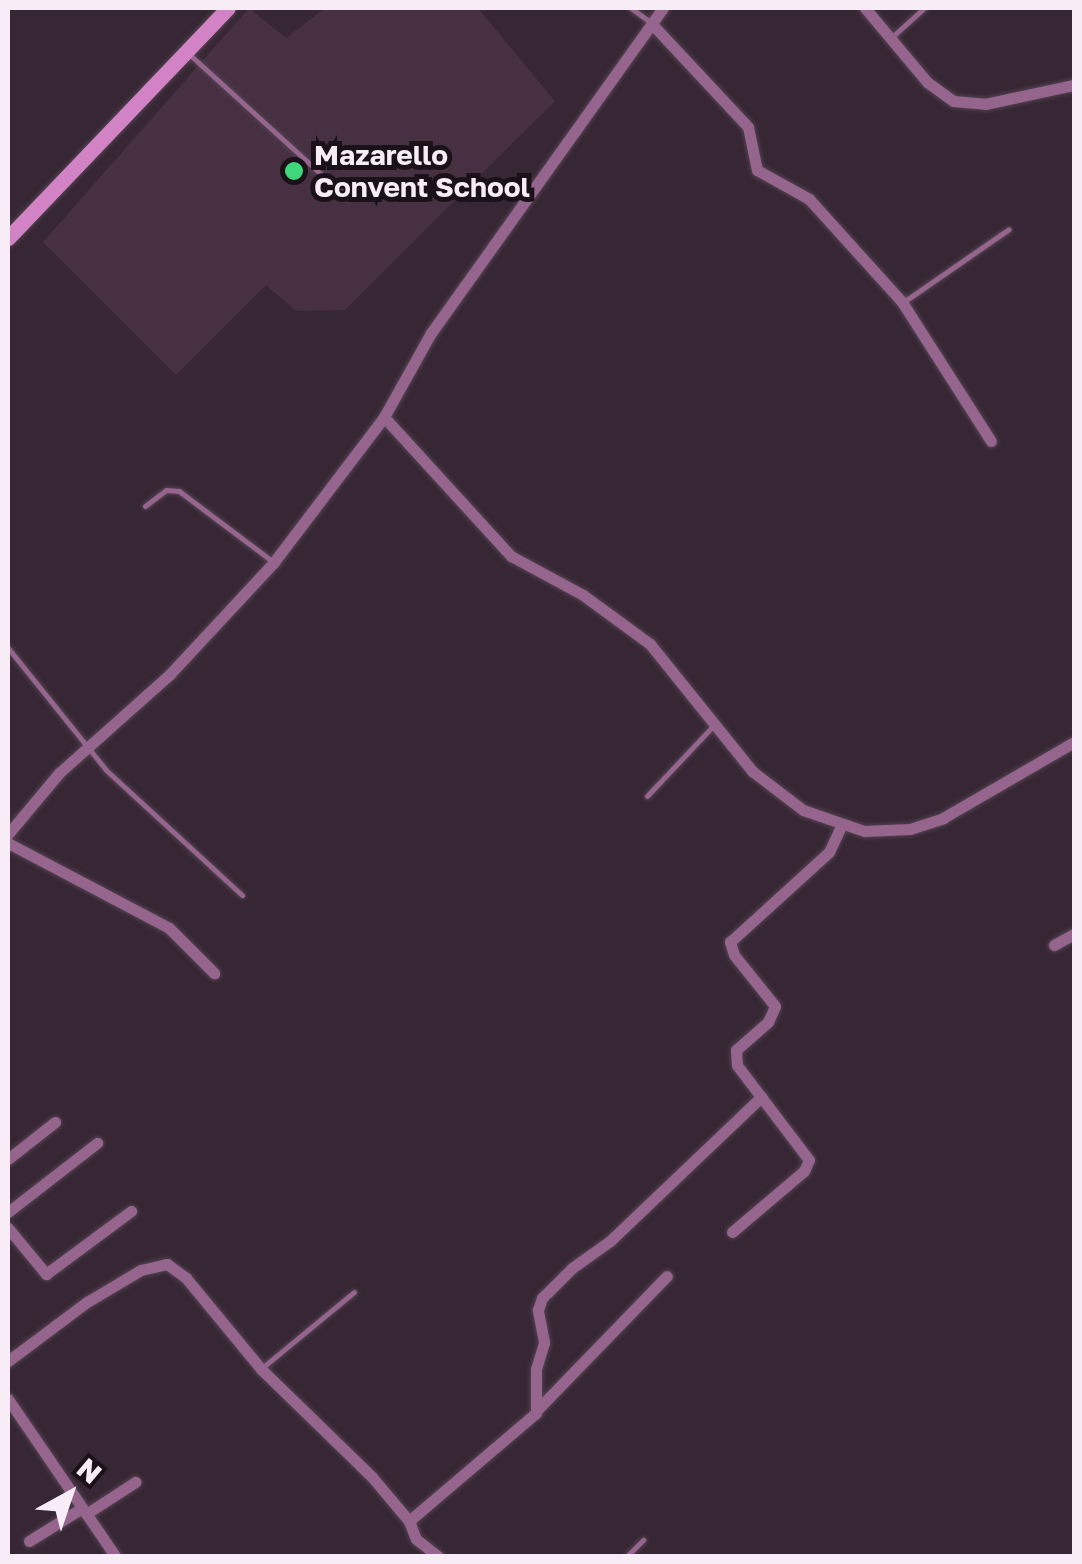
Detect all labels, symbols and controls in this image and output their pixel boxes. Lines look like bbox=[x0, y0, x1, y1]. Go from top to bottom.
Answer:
place label: Mazarello Convent School bbox=[314, 138, 530, 204]
marker: Mazarello Convent School bbox=[283, 160, 305, 182]
north arrow bbox=[20, 1444, 120, 1544]
text: N bbox=[71, 1451, 108, 1490]

